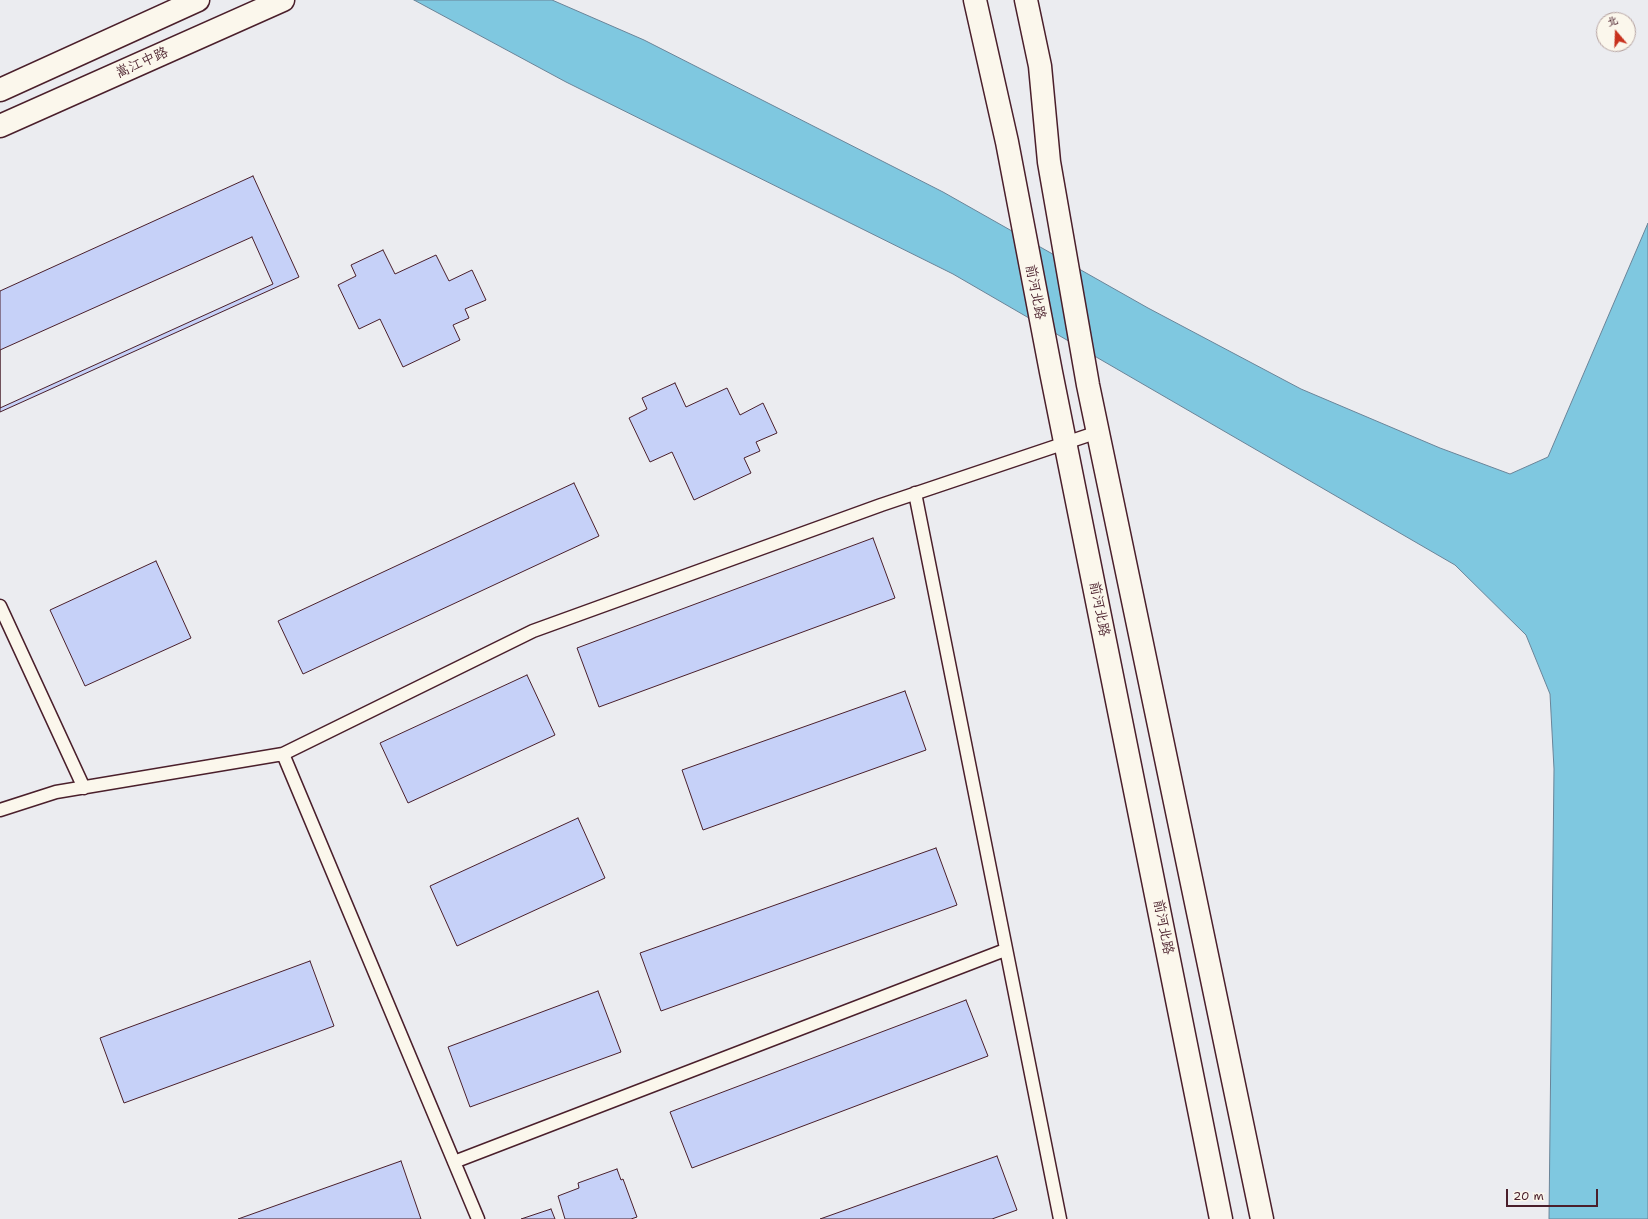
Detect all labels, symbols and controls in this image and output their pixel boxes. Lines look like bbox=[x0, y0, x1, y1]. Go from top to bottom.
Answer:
north arrow bbox=[1596, 12, 1636, 52]
text: 北 bbox=[1605, 12, 1620, 30]
street label: 嵩江中路 bbox=[113, 44, 171, 82]
street label: 前河北路 bbox=[1021, 263, 1049, 321]
street label: 前河北路 bbox=[1085, 580, 1113, 638]
street label: 前河北路 bbox=[1149, 898, 1177, 956]
scale bar bbox=[1508, 1181, 1600, 1207]
text: 20 m bbox=[1513, 1188, 1544, 1204]

